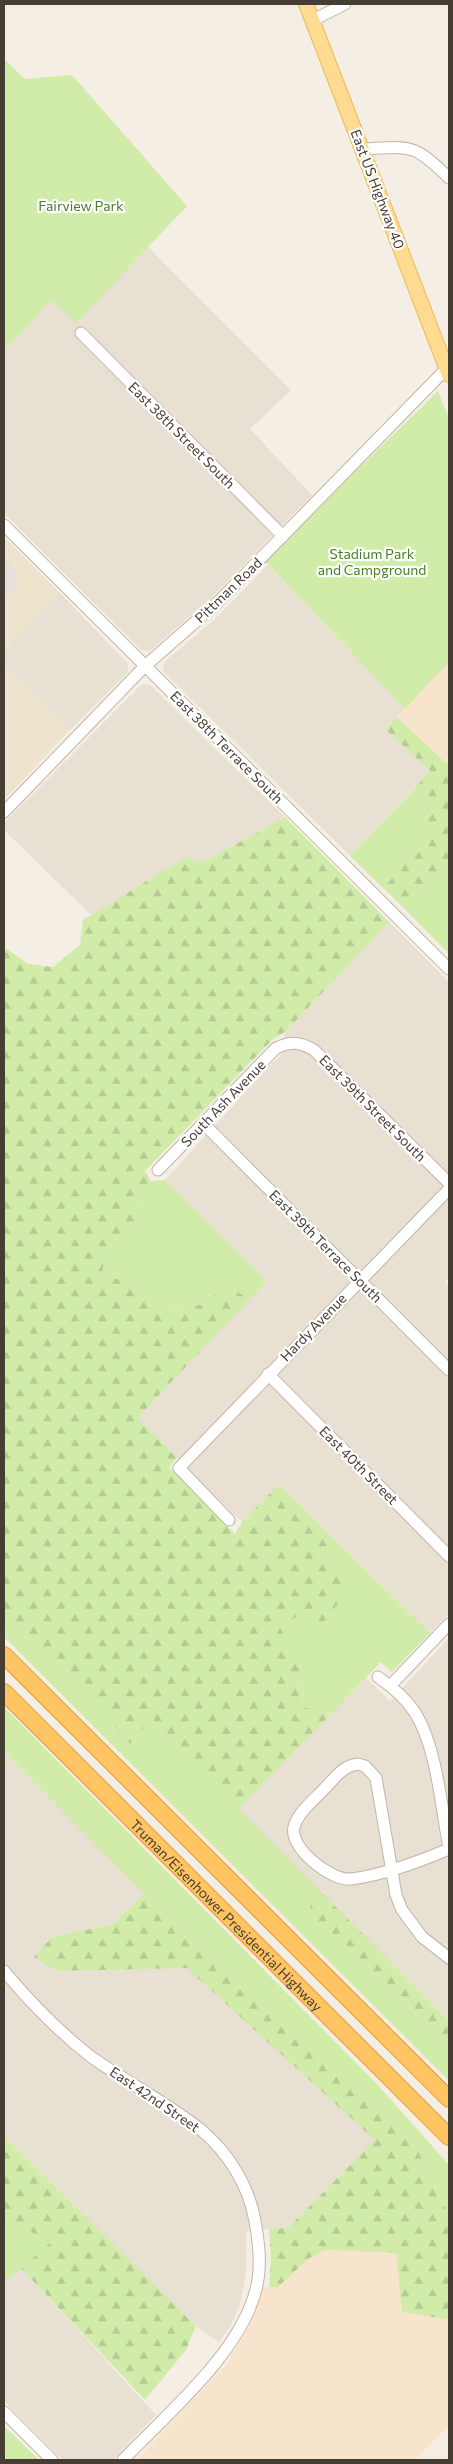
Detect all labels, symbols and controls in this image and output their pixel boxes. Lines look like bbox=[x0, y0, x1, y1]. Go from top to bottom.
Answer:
street label: East US Highway 40 bbox=[347, 127, 409, 251]
park label: Fairview Park bbox=[38, 197, 124, 214]
street label: East 38th Street South bbox=[125, 378, 239, 492]
park label: Stadium Park and Campground bbox=[318, 545, 426, 578]
street label: Pittman Road bbox=[191, 554, 265, 626]
street label: East 38th Terrace South bbox=[167, 687, 287, 807]
street label: East 39th Street South bbox=[316, 1051, 430, 1165]
street label: South Ash Avenue bbox=[177, 1056, 269, 1150]
street label: East 39th Terrace South bbox=[266, 1186, 386, 1306]
street label: Hardy Avenue bbox=[276, 1289, 350, 1365]
street label: East 40th Street bbox=[316, 1422, 402, 1508]
street label: Truman/Eisenhower Presidential Highway bbox=[127, 1815, 326, 2014]
street label: East 42nd Street bbox=[107, 2063, 203, 2135]

